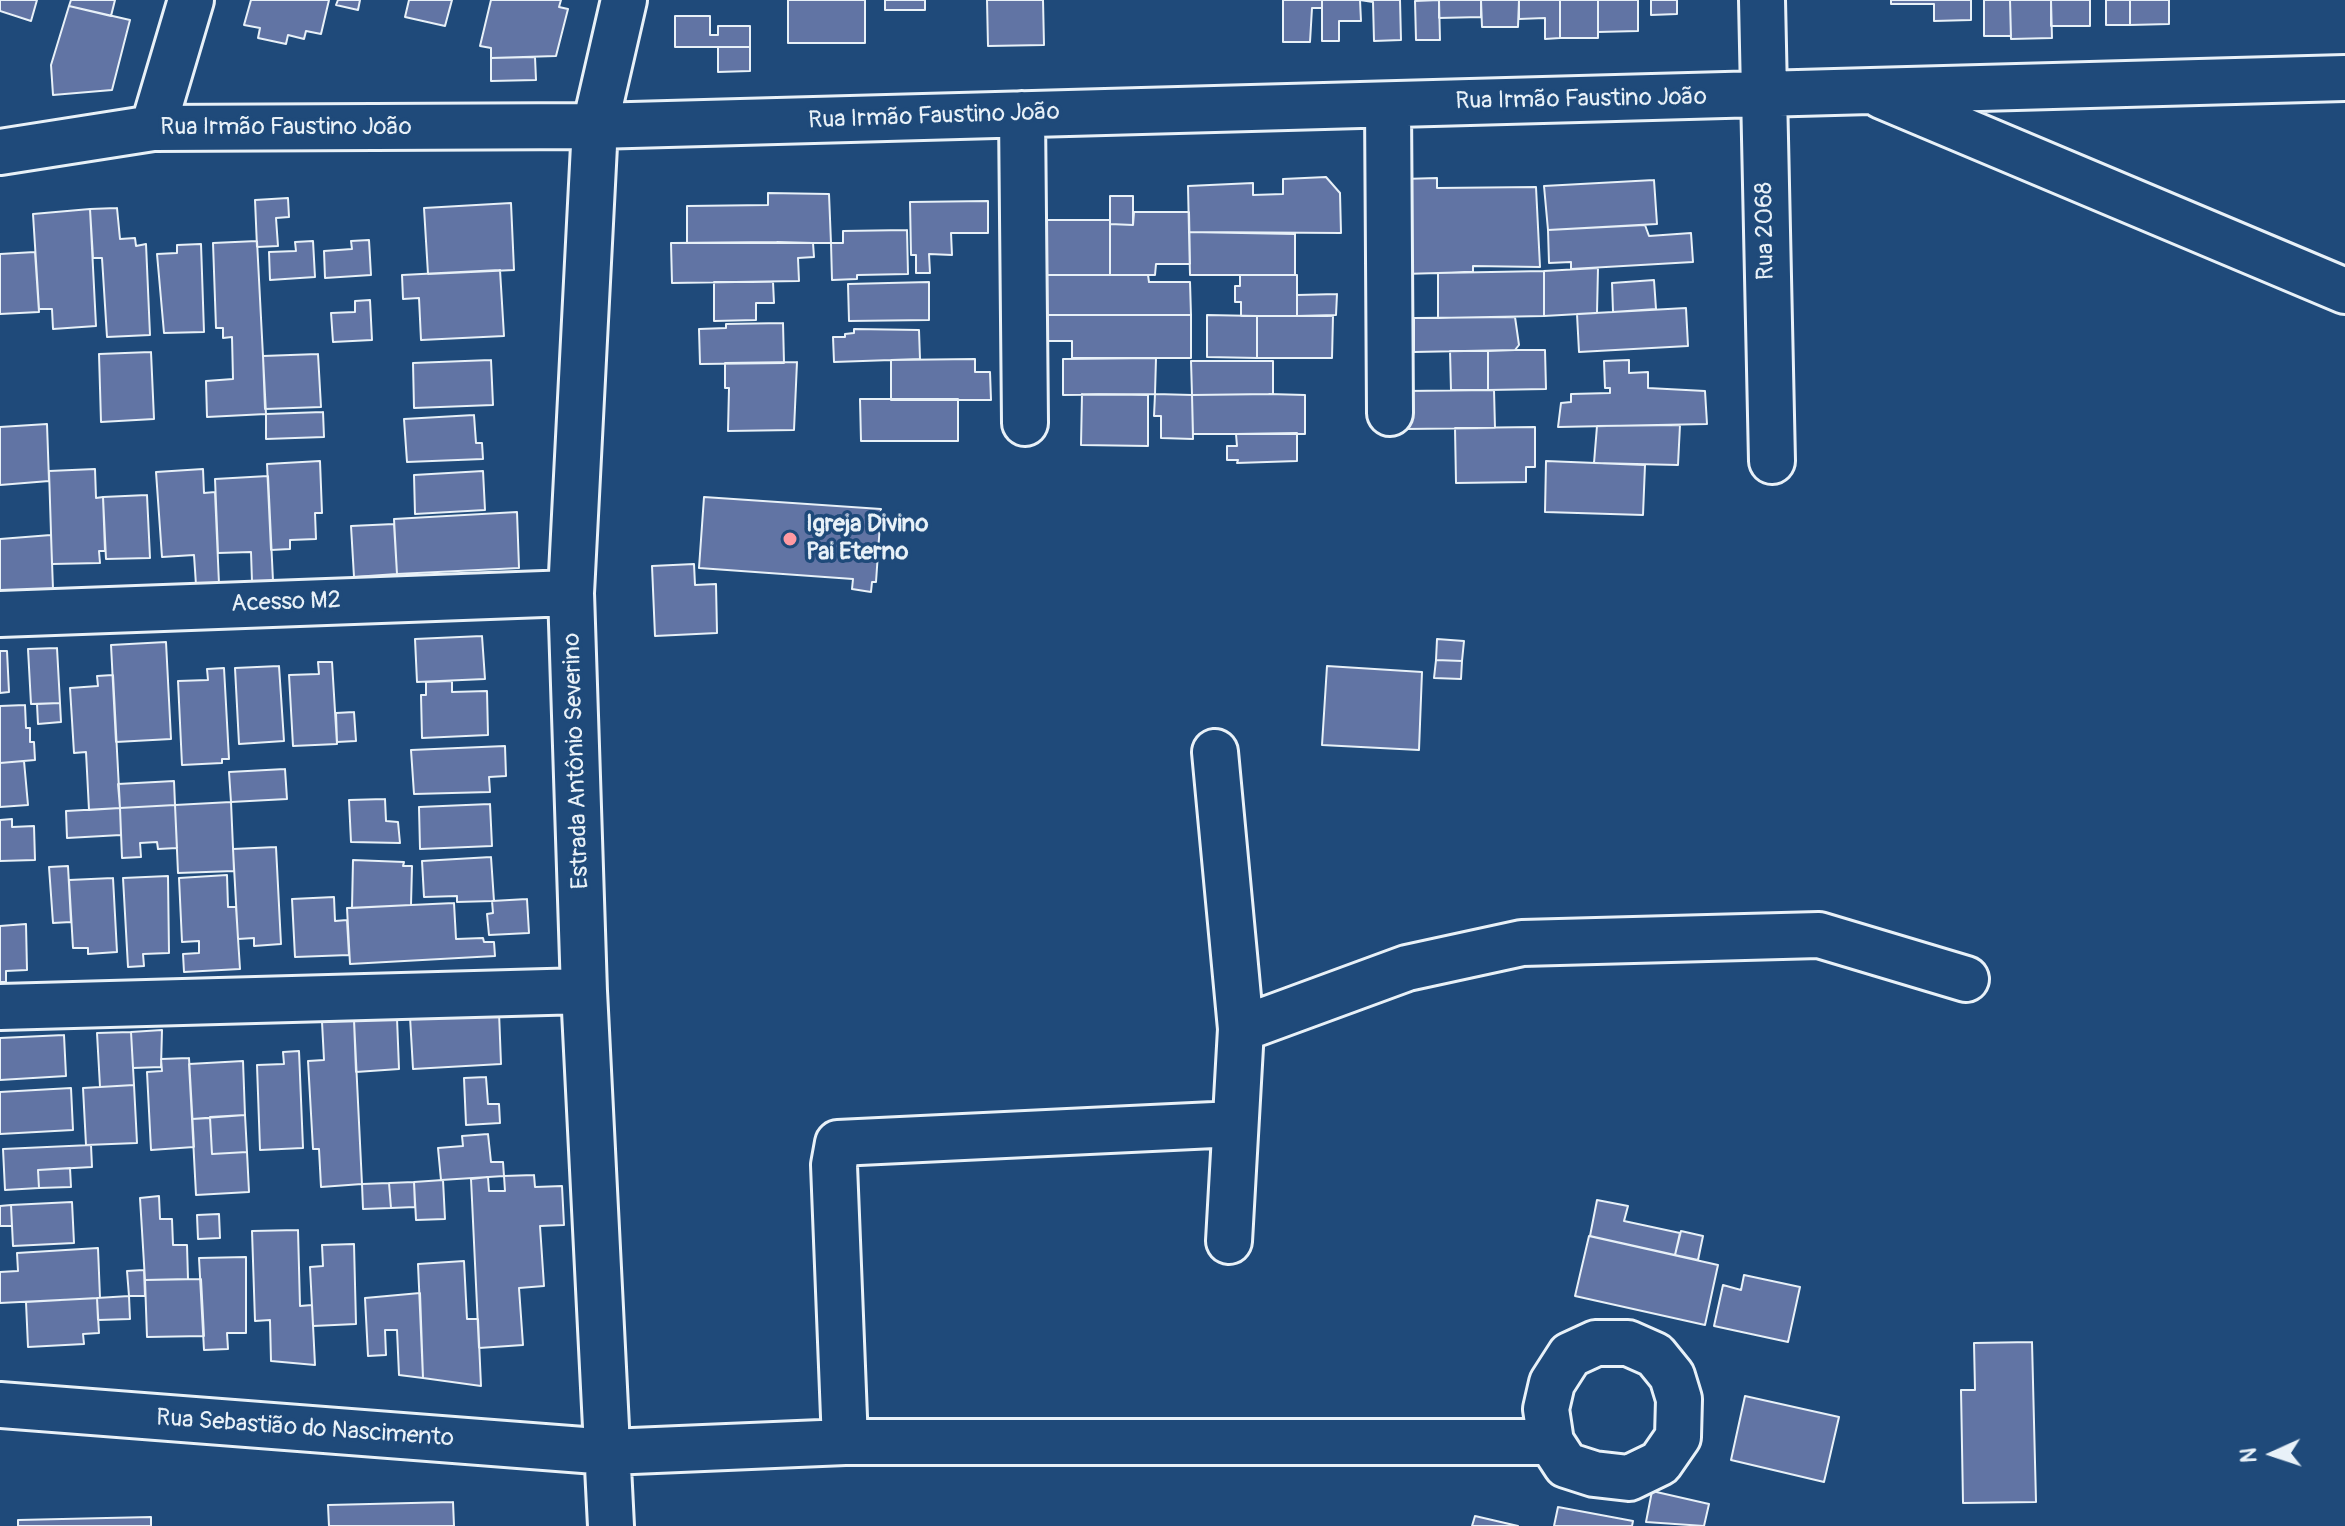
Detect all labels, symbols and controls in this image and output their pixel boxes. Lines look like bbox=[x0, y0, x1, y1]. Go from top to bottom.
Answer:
street label: Rua Irmão Faustino João bbox=[1455, 83, 1707, 117]
street label: Rua Irmão Faustino João bbox=[808, 98, 1060, 136]
street label: Rua Irmão Faustino João bbox=[160, 114, 412, 142]
street label: Rua 2068 bbox=[1751, 182, 1781, 280]
place label: Igreja Divino Pai Eterno bbox=[806, 511, 928, 567]
marker: Igreja Divino Pai Eterno bbox=[781, 530, 799, 548]
street label: Acesso M2 bbox=[231, 587, 341, 619]
street label: Estrada Antônio Severino bbox=[558, 632, 596, 890]
street label: Rua Sebastião do Nascimento bbox=[155, 1404, 455, 1454]
north arrow bbox=[2233, 1414, 2313, 1494]
text: N bbox=[2235, 1447, 2263, 1463]

